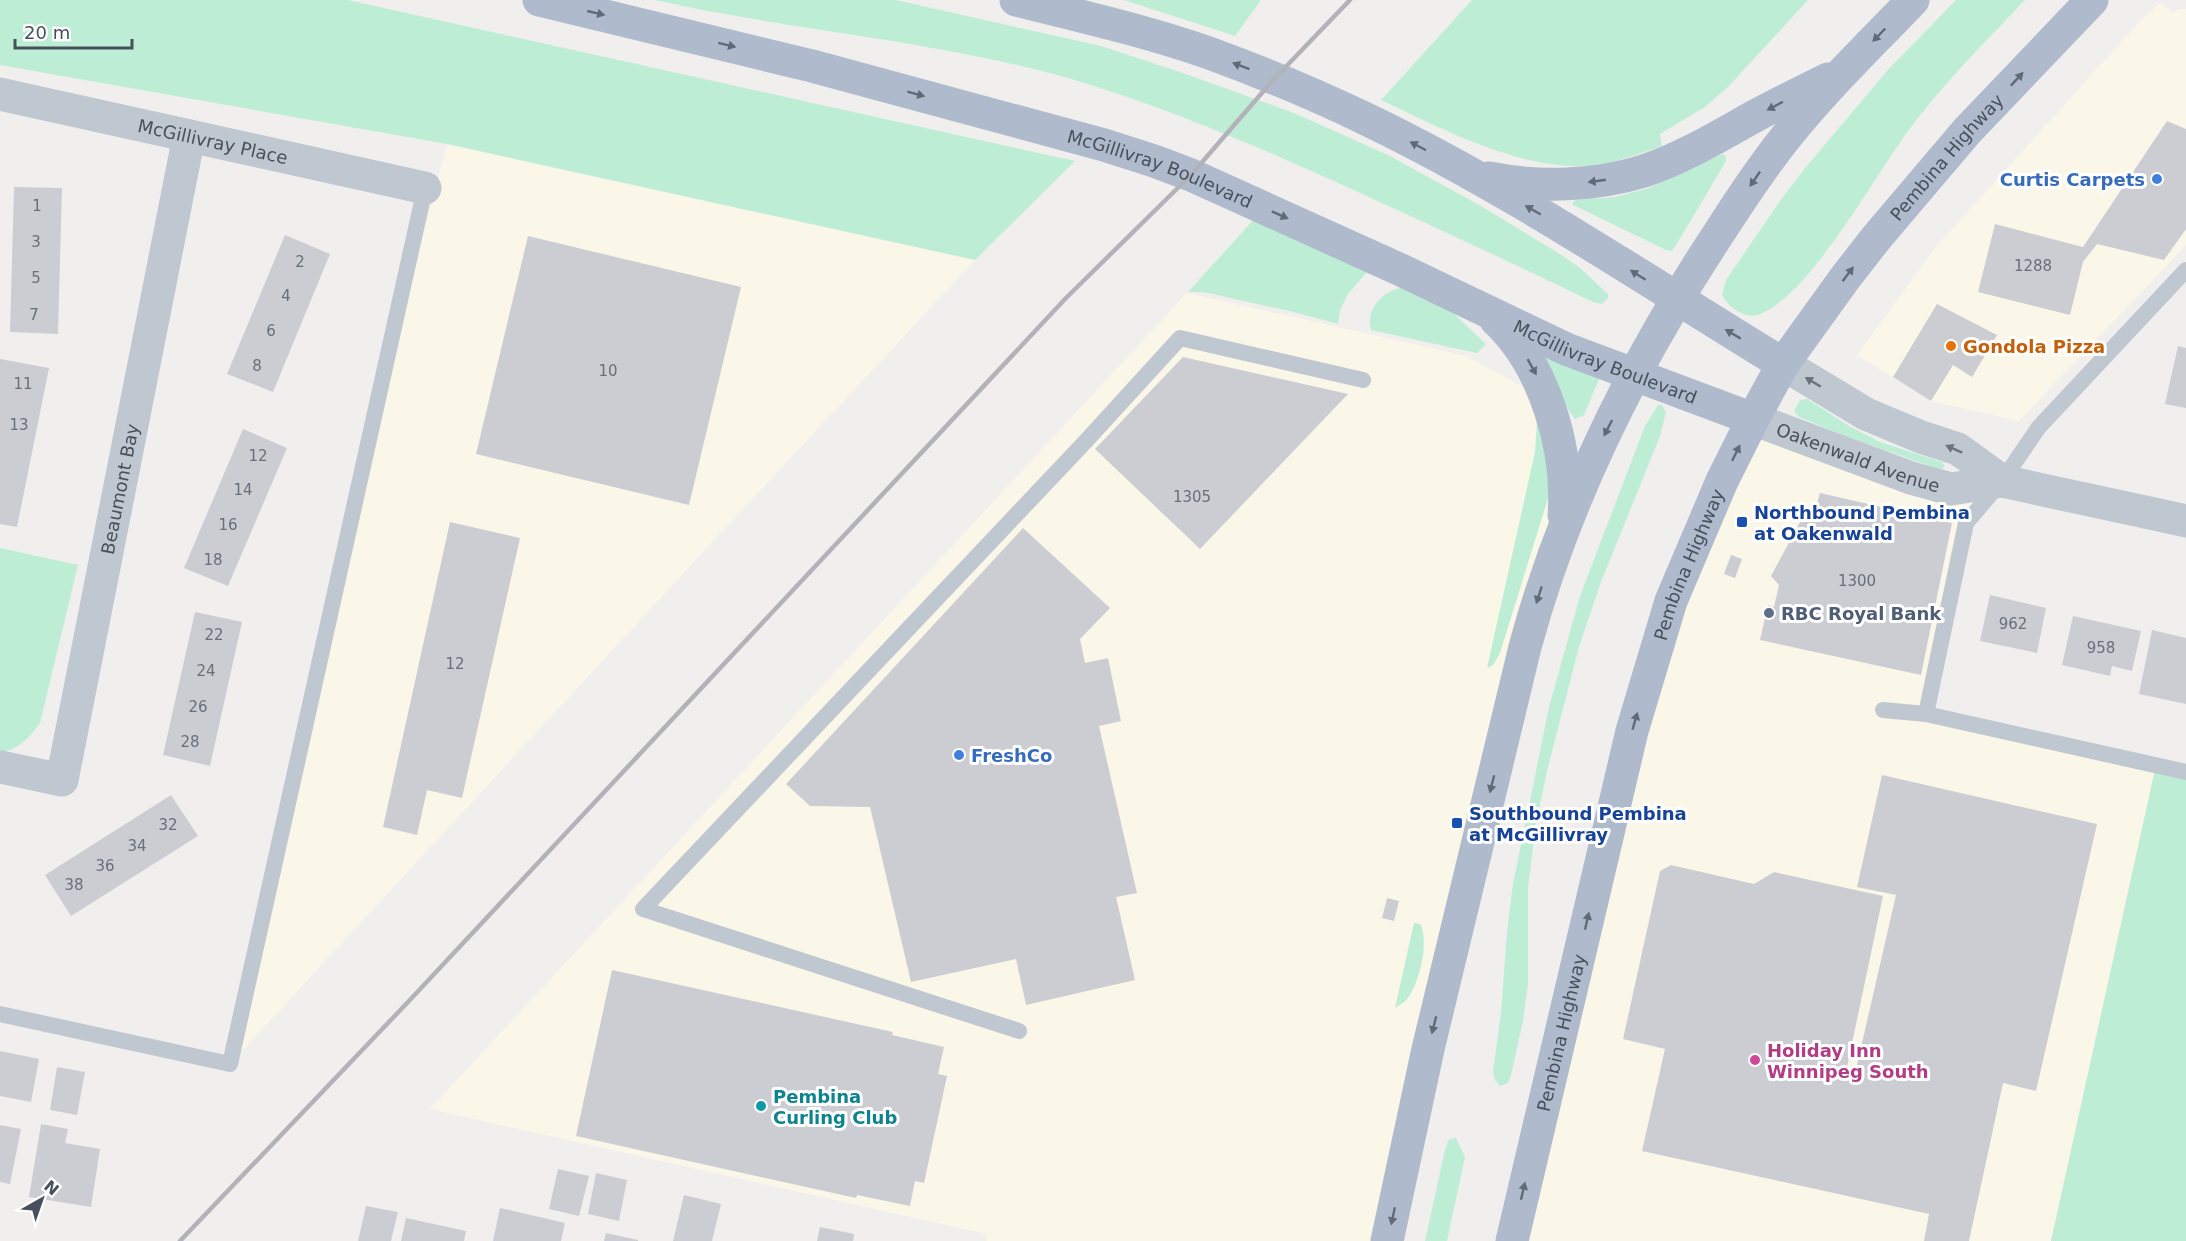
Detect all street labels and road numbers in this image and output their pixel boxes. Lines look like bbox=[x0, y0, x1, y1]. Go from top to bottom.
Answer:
street label: Pembina Highway bbox=[1885, 89, 2008, 225]
street label: McGillivray Place bbox=[136, 114, 290, 168]
street label: McGillivray Boulevard bbox=[1065, 125, 1256, 212]
street label: McGillivray Boulevard bbox=[1510, 315, 1700, 408]
street label: Oakenwald Avenue bbox=[1774, 418, 1942, 496]
street label: Beaumont Bay bbox=[96, 421, 143, 556]
street label: Pembina Highway bbox=[1649, 485, 1728, 643]
street label: Pembina Highway bbox=[1532, 951, 1590, 1114]

